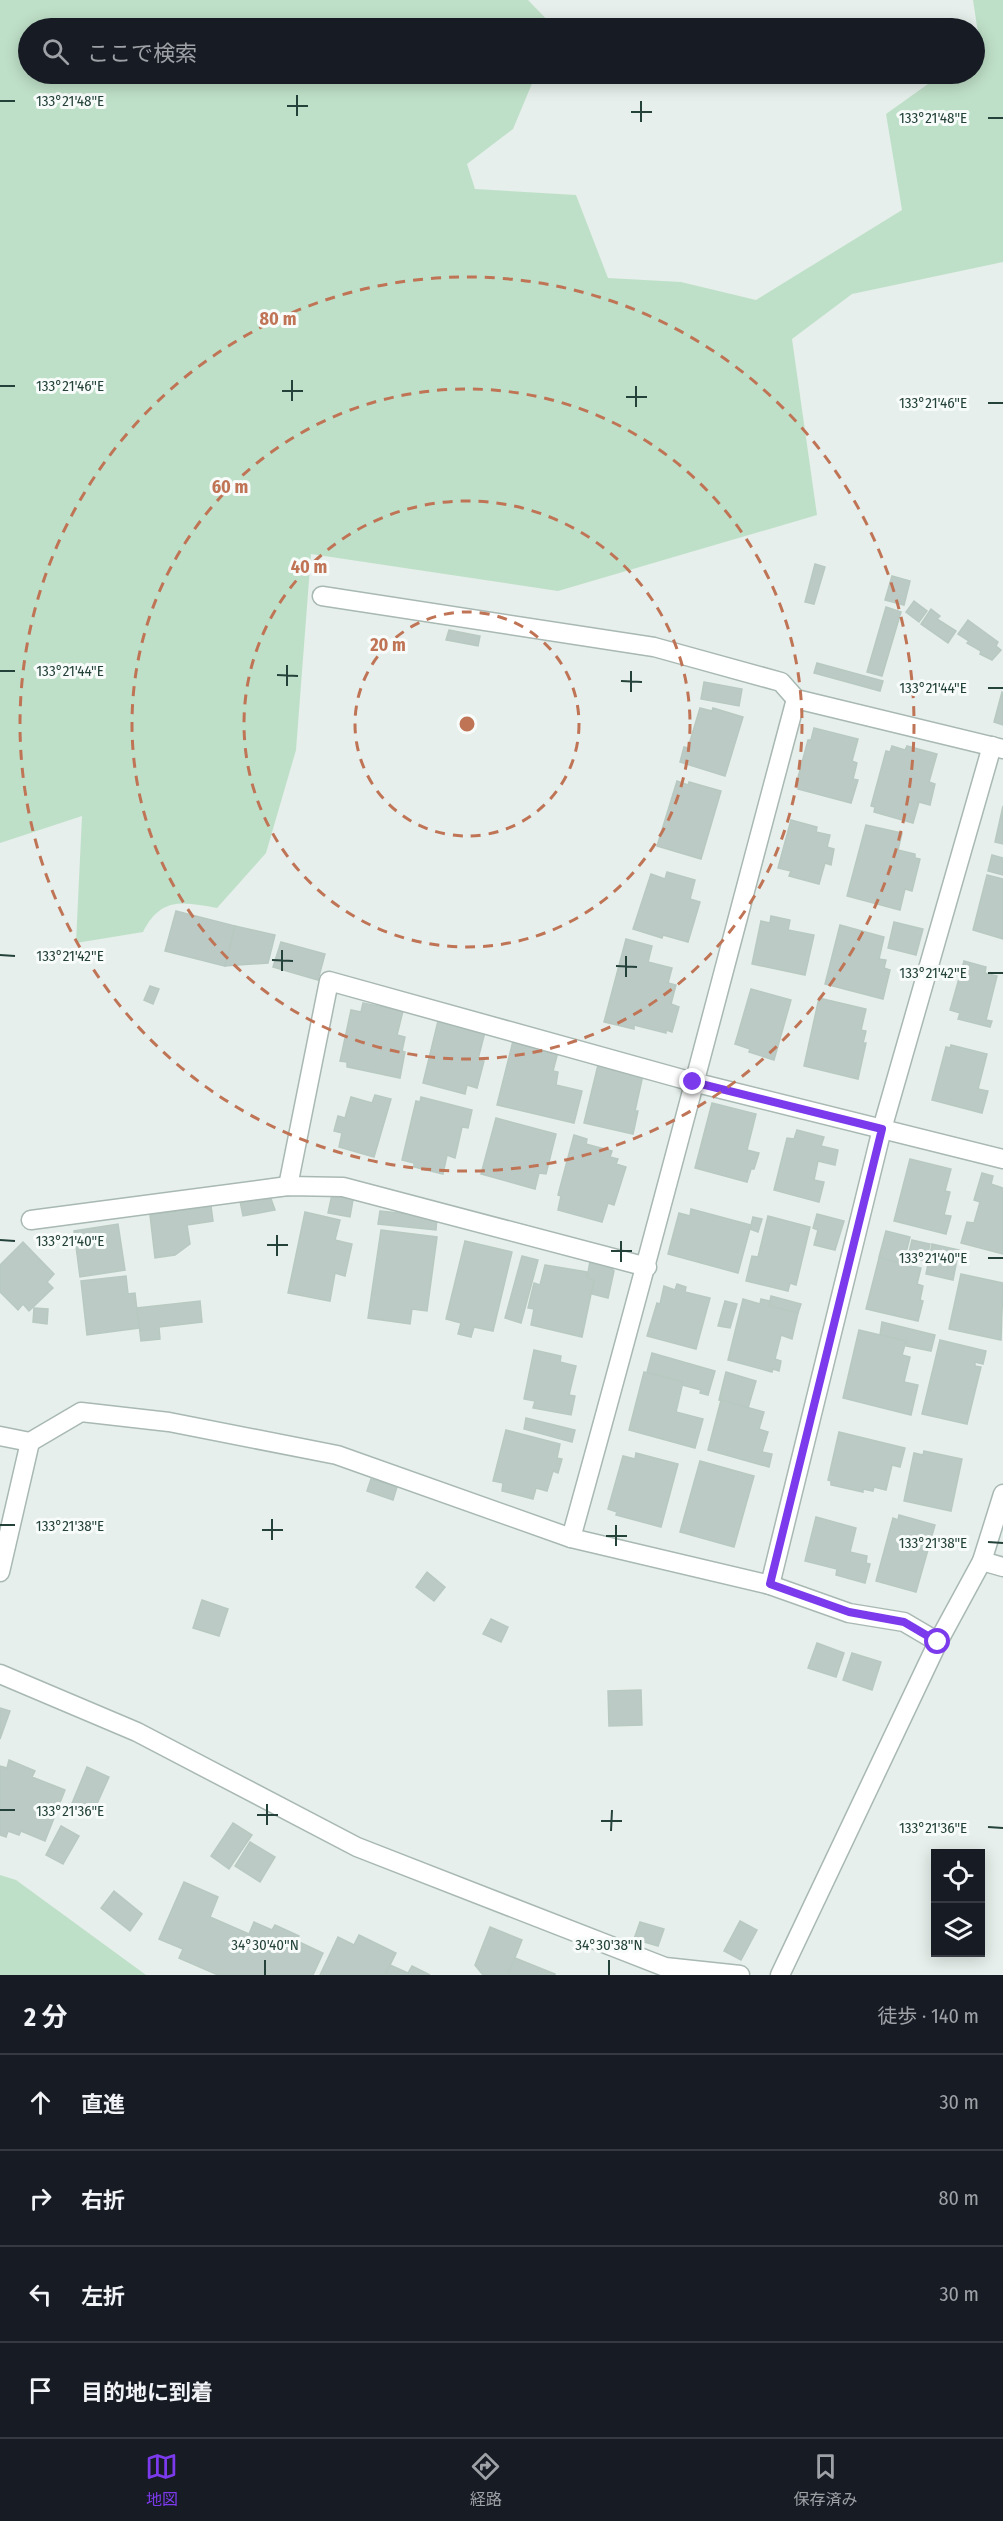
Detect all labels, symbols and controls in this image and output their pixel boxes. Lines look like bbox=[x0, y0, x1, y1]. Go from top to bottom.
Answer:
search box bbox=[18, 18, 985, 84]
icon: search bbox=[39, 35, 72, 68]
text: ここで検索 bbox=[87, 40, 197, 67]
text: 133°21'48"E bbox=[36, 92, 104, 110]
text: 133°21'48"E bbox=[899, 109, 967, 127]
text: 80 m bbox=[260, 308, 296, 330]
text: 133°21'46"E bbox=[36, 377, 104, 395]
text: 133°21'46"E bbox=[899, 394, 967, 412]
text: 60 m bbox=[212, 476, 248, 498]
text: 40 m bbox=[291, 556, 327, 578]
text: 20 m bbox=[369, 634, 406, 656]
text: 133°21'44"E bbox=[36, 662, 104, 680]
text: 133°21'44"E bbox=[899, 679, 967, 697]
centre of rings bbox=[457, 714, 477, 734]
text: 133°21'42"E bbox=[36, 947, 104, 965]
text: 133°21'42"E bbox=[899, 964, 967, 982]
route end bbox=[679, 1068, 705, 1094]
text: 133°21'40"E bbox=[36, 1232, 104, 1250]
text: 133°21'40"E bbox=[899, 1249, 967, 1267]
text: 133°21'38"E bbox=[36, 1517, 104, 1535]
text: 133°21'38"E bbox=[899, 1534, 967, 1552]
route start bbox=[924, 1628, 950, 1654]
text: 133°21'36"E bbox=[36, 1802, 104, 1820]
text: 133°21'36"E bbox=[899, 1819, 967, 1837]
map controls bbox=[931, 1849, 985, 1957]
button: locate bbox=[931, 1849, 985, 1903]
button: layers bbox=[931, 1903, 985, 1957]
text: 34°30'40"N bbox=[231, 1936, 299, 1954]
text: 34°30'38"N bbox=[575, 1936, 643, 1954]
text: 2 分 bbox=[24, 2002, 67, 2033]
text: 徒歩 · 140 m bbox=[877, 2004, 979, 2028]
icon: ahead bbox=[24, 2086, 57, 2119]
text: 30 m bbox=[939, 2090, 979, 2114]
text: 直進 bbox=[81, 2091, 125, 2118]
icon: right bbox=[24, 2182, 57, 2215]
text: 80 m bbox=[939, 2186, 979, 2210]
text: 右折 bbox=[81, 2187, 125, 2214]
icon: left bbox=[24, 2278, 57, 2311]
text: 30 m bbox=[939, 2282, 979, 2306]
text: 左折 bbox=[81, 2283, 125, 2310]
icon: arrive bbox=[24, 2374, 57, 2407]
text: 目的地に到着 bbox=[81, 2379, 213, 2406]
tab: 地図 bbox=[145, 2450, 178, 2510]
tab: 経路 bbox=[469, 2450, 502, 2510]
tab: 保存済み bbox=[793, 2450, 857, 2510]

